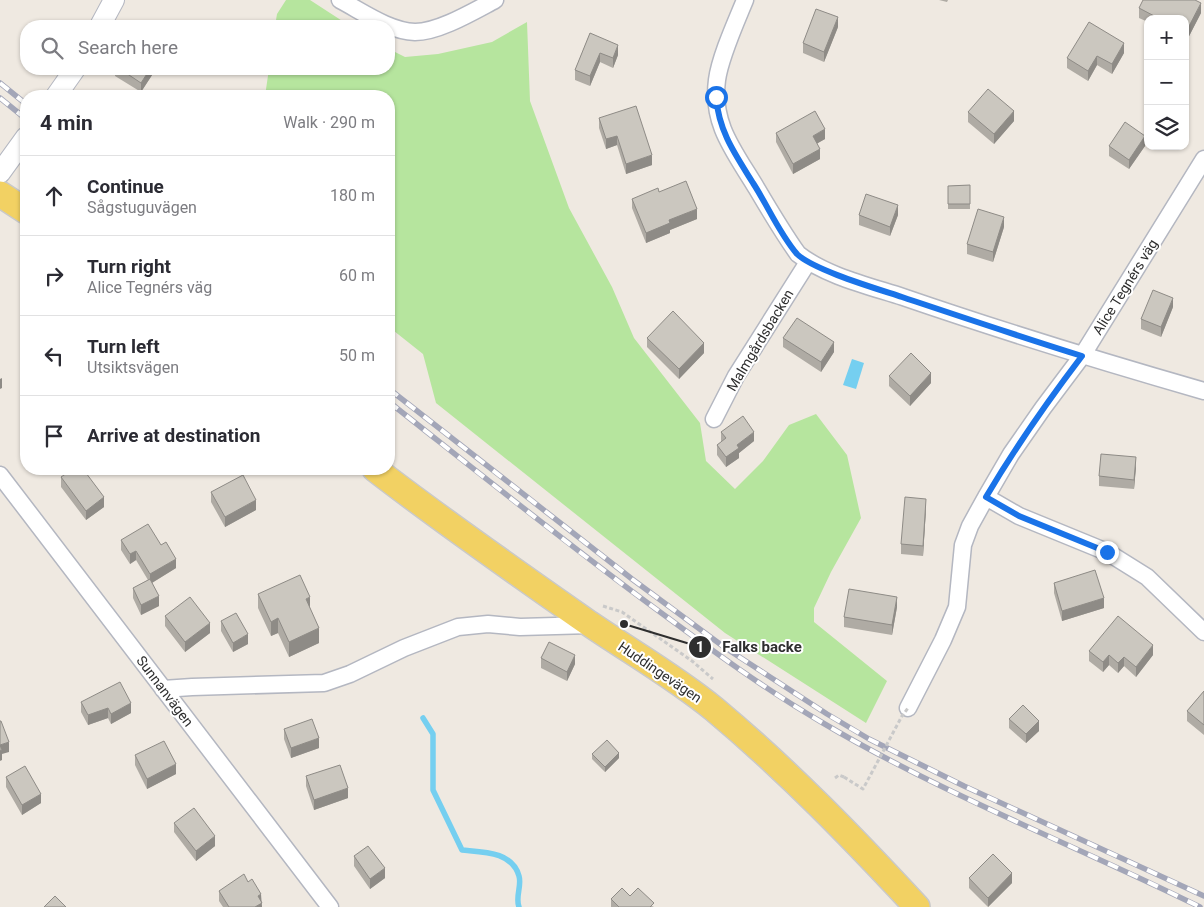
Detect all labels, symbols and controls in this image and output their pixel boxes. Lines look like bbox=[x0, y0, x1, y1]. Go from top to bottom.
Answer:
map controls bbox=[1144, 15, 1189, 150]
button: + bbox=[1144, 15, 1189, 60]
search box bbox=[20, 20, 395, 75]
icon: search bbox=[38, 34, 66, 62]
text: Search here bbox=[78, 36, 178, 59]
button: − bbox=[1144, 60, 1189, 105]
route start bbox=[705, 86, 728, 109]
button: layers bbox=[1144, 105, 1189, 150]
text: 4 min bbox=[40, 111, 93, 135]
text: Walk · 290 m bbox=[283, 113, 375, 132]
text: Continue bbox=[87, 175, 164, 198]
icon: ahead bbox=[40, 182, 68, 210]
text: 180 m bbox=[330, 186, 375, 205]
text: Sågstuguvägen bbox=[87, 198, 197, 217]
street label: Alice Tegnérs väg bbox=[1089, 236, 1161, 338]
text: Turn right bbox=[87, 255, 171, 278]
icon: right bbox=[40, 262, 68, 290]
text: 60 m bbox=[339, 266, 375, 285]
text: Alice Tegnérs väg bbox=[87, 278, 212, 297]
street label: Malmgårdsbacken bbox=[723, 286, 797, 394]
text: Turn left bbox=[87, 335, 160, 358]
icon: left bbox=[40, 342, 68, 370]
text: 50 m bbox=[339, 346, 375, 365]
text: Utsiktsvägen bbox=[87, 358, 179, 377]
icon: arrive bbox=[40, 422, 68, 450]
text: Arrive at destination bbox=[87, 424, 260, 447]
route end bbox=[1096, 541, 1119, 564]
callout: Falks backe bbox=[687, 632, 812, 662]
street label: Huddingevägen bbox=[615, 638, 705, 706]
text: 1 bbox=[696, 638, 704, 656]
text: Falks backe bbox=[722, 638, 802, 656]
street label: Sunnanvägen bbox=[133, 653, 197, 729]

